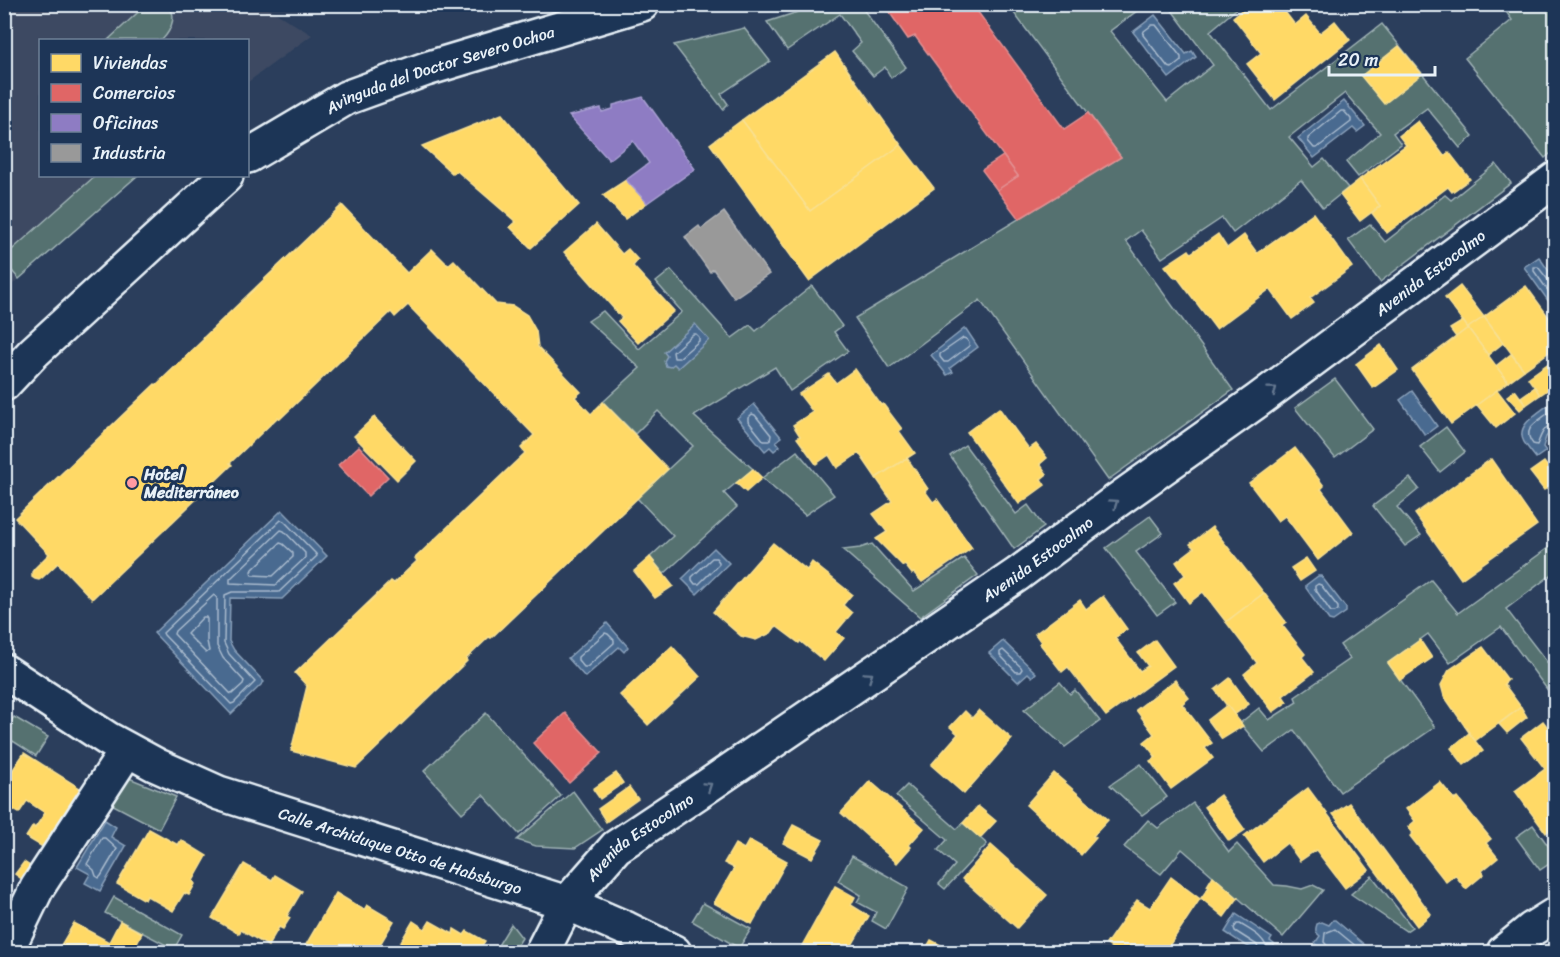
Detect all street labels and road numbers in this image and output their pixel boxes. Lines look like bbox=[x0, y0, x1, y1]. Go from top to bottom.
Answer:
street label: Avinguda del Doctor Severo Ochoa bbox=[319, 17, 559, 123]
street label: Avenida Estocolmo bbox=[1368, 222, 1492, 325]
street label: Avenida Estocolmo bbox=[975, 509, 1100, 610]
street label: Avenida Estocolmo bbox=[577, 785, 700, 889]
street label: Calle Archiduque Otto de Habsburgo bbox=[275, 799, 526, 903]

